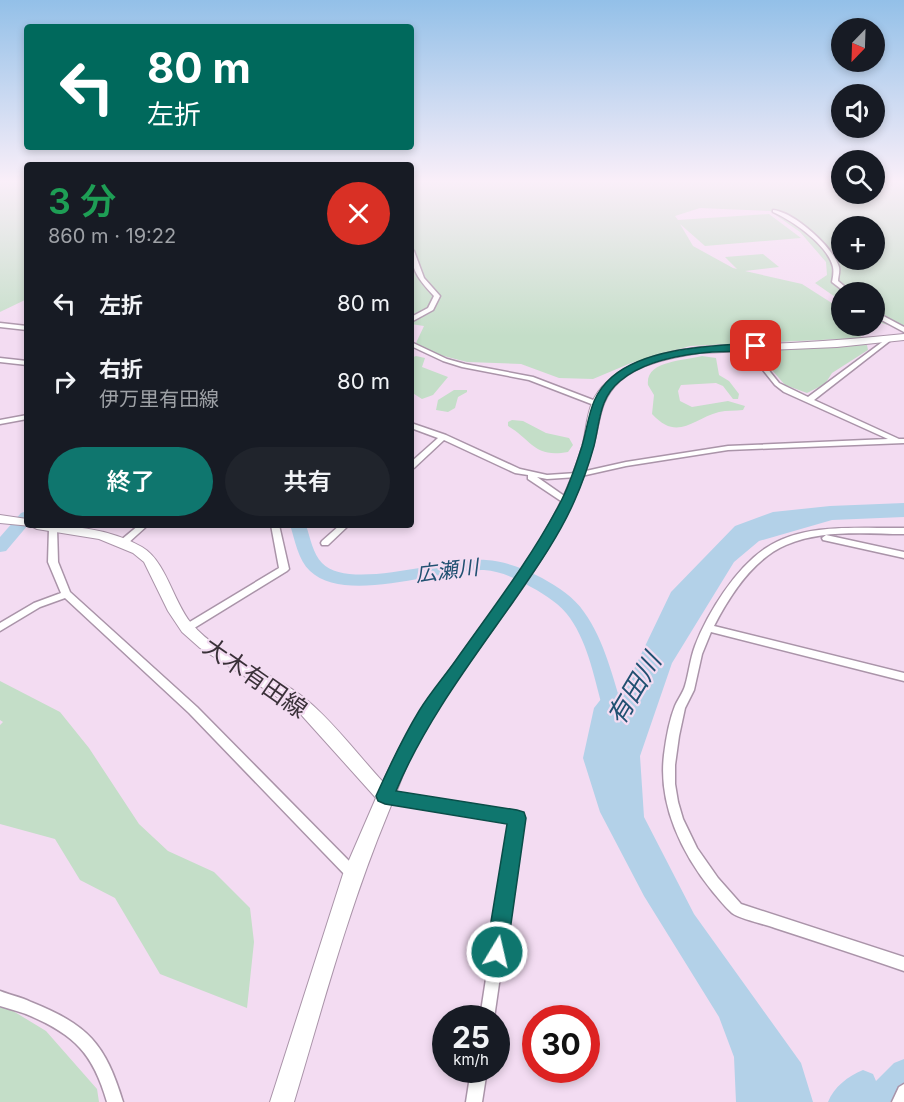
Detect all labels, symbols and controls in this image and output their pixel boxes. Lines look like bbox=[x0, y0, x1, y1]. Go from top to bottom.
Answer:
north arrow bbox=[831, 18, 885, 72]
map controls bbox=[831, 18, 885, 336]
text: 80 m bbox=[147, 42, 251, 93]
icon: left bbox=[48, 48, 126, 126]
button: sound bbox=[831, 84, 885, 138]
text: 左折 bbox=[147, 98, 201, 131]
button: search bbox=[831, 150, 885, 204]
text: 3 分 bbox=[48, 179, 116, 223]
button: close bbox=[327, 182, 390, 245]
button: + bbox=[831, 216, 885, 270]
text: 860 m · 19:22 bbox=[48, 224, 176, 248]
button: − bbox=[831, 282, 885, 336]
icon: left bbox=[48, 287, 81, 320]
text: 80 m bbox=[337, 290, 390, 316]
text: 左折 bbox=[99, 292, 143, 318]
pin bbox=[730, 320, 781, 371]
icon: arrive bbox=[739, 329, 772, 362]
text: 右折 bbox=[99, 356, 143, 382]
icon: right bbox=[48, 365, 81, 398]
text: 80 m bbox=[337, 368, 390, 394]
text: 伊万里有田線 bbox=[99, 387, 219, 411]
button: 終了 bbox=[48, 447, 213, 516]
button: 共有 bbox=[225, 447, 390, 516]
water label: 広瀬川 bbox=[414, 554, 482, 587]
street label: 大木有田線 bbox=[198, 631, 313, 724]
water label: 有田川 bbox=[600, 645, 668, 730]
position arrow bbox=[465, 920, 529, 984]
speed limit sign: 30 bbox=[522, 1005, 600, 1083]
text: 25 bbox=[452, 1019, 490, 1055]
text: km/h bbox=[453, 1050, 489, 1069]

